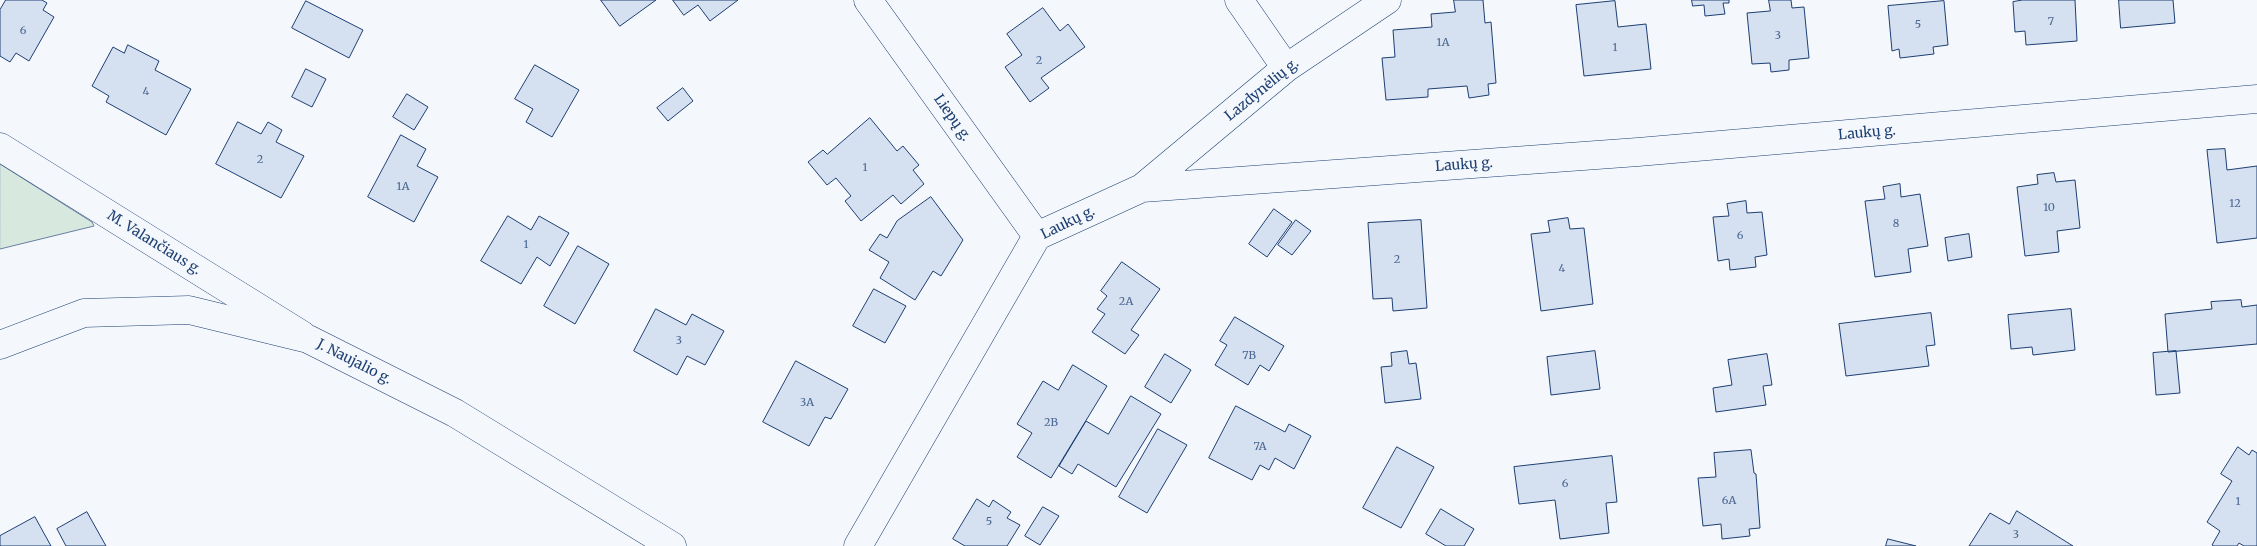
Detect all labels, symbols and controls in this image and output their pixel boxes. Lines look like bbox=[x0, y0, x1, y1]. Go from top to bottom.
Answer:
house number: 7 bbox=[2048, 15, 2054, 29]
house number: 5 bbox=[1915, 18, 1921, 32]
house number: 6 bbox=[20, 24, 26, 38]
house number: 3 bbox=[1775, 29, 1781, 43]
house number: 1A bbox=[1437, 36, 1449, 50]
house number: 1 bbox=[1613, 41, 1617, 55]
house number: 2 bbox=[1036, 54, 1042, 68]
street label: Lazdynėlių g. bbox=[1222, 55, 1302, 125]
house number: 4 bbox=[143, 85, 149, 99]
street label: Liepų g. bbox=[930, 92, 974, 144]
street label: Laukų g. bbox=[1837, 122, 1897, 144]
house number: 2 bbox=[257, 153, 263, 167]
street label: Laukų g. bbox=[1435, 155, 1493, 175]
house number: 1 bbox=[863, 161, 867, 175]
house number: 1A bbox=[397, 180, 409, 194]
house number: 12 bbox=[2229, 197, 2241, 211]
house number: 10 bbox=[2043, 201, 2055, 215]
street label: Laukų g. bbox=[1038, 203, 1098, 243]
street label: M. Valančiaus g. bbox=[104, 207, 204, 279]
house number: 8 bbox=[1893, 217, 1899, 231]
house number: 6 bbox=[1737, 229, 1743, 243]
house number: 1 bbox=[524, 238, 528, 252]
house number: 2 bbox=[1394, 253, 1400, 267]
house number: 4 bbox=[1559, 262, 1565, 276]
house number: 2A bbox=[1119, 295, 1133, 309]
house number: 3 bbox=[676, 334, 682, 348]
street label: J. Naujalio g. bbox=[314, 336, 394, 388]
house number: 7B bbox=[1242, 349, 1256, 363]
house number: 3A bbox=[800, 396, 814, 410]
house number: 2B bbox=[1044, 416, 1058, 430]
house number: 7A bbox=[1254, 440, 1266, 454]
house number: 6 bbox=[1562, 477, 1568, 491]
house number: 6A bbox=[1722, 494, 1736, 508]
house number: 1 bbox=[2236, 495, 2240, 509]
house number: 5 bbox=[986, 515, 992, 529]
house number: 3 bbox=[2013, 528, 2019, 542]

